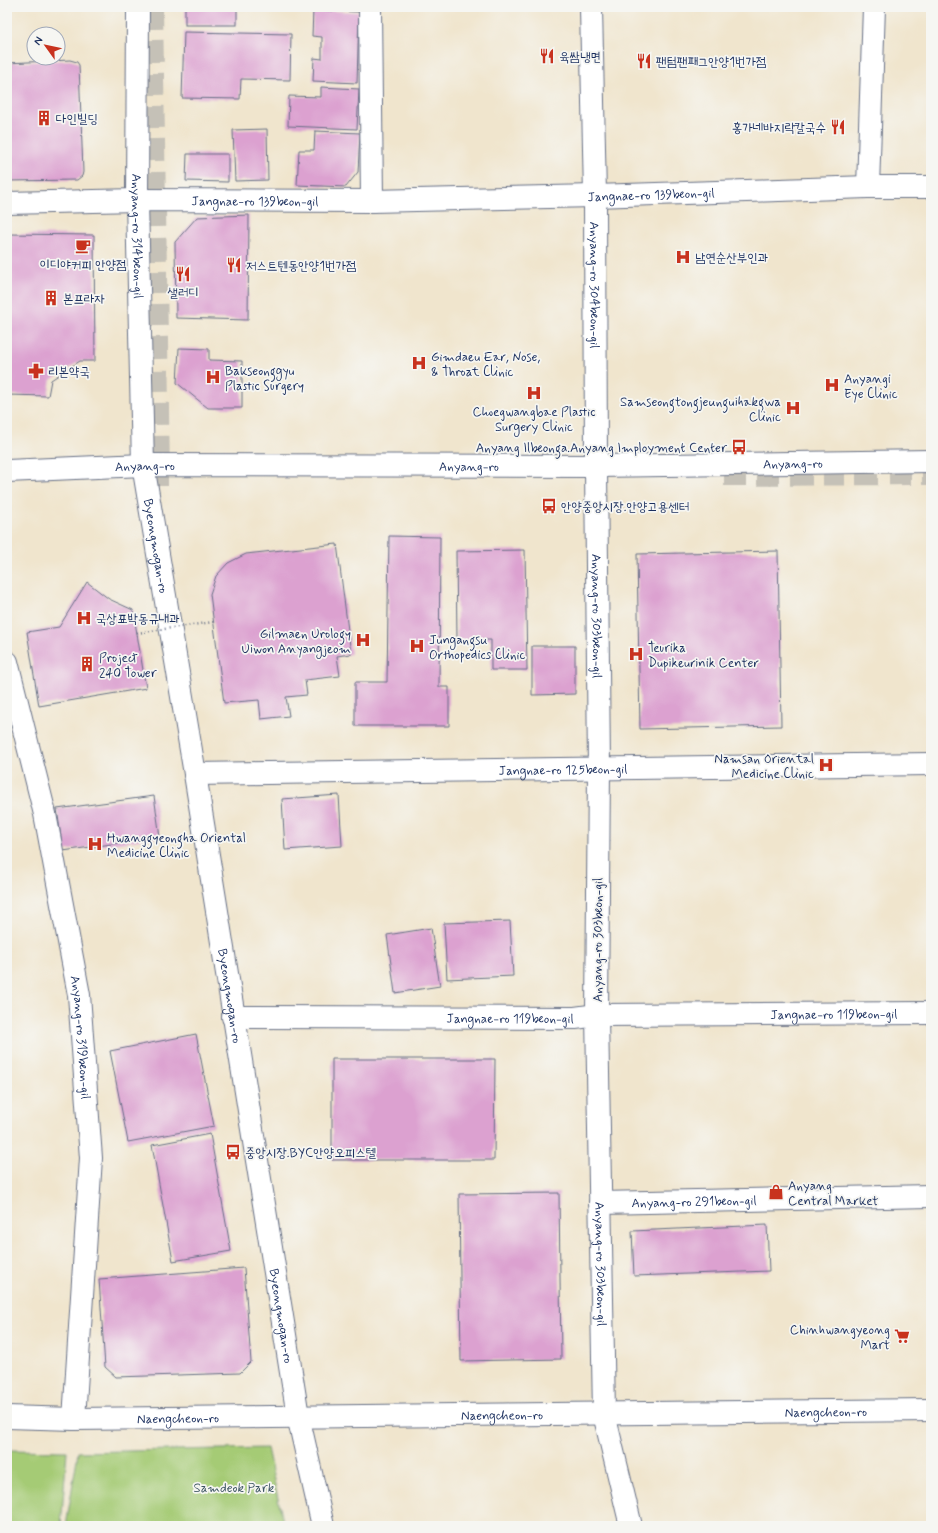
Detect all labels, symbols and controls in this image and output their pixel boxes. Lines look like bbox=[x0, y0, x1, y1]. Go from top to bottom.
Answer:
north arrow bbox=[26, 26, 66, 66]
text: N bbox=[31, 34, 46, 48]
restaurant icon: 육쌈냉면 bbox=[538, 47, 556, 65]
place label: 육쌈냉면 bbox=[559, 49, 601, 66]
restaurant icon: 팬텀팬패그안양1번가점 bbox=[635, 52, 653, 70]
place label: 팬텀팬패그안양1번가점 bbox=[656, 54, 766, 71]
building icon: 다인빌딩 bbox=[35, 109, 53, 127]
place label: 다인빌딩 bbox=[56, 111, 98, 128]
restaurant icon: 홍가네바지락칼국수 bbox=[829, 118, 847, 136]
place label: 홍가네바지락칼국수 bbox=[732, 120, 826, 137]
street label: Anyang-ro 314beon-gil bbox=[127, 173, 146, 299]
street label: Jangnae-ro 139beon-gil bbox=[587, 185, 715, 207]
street label: Jangnae-ro 139beon-gil bbox=[191, 193, 319, 211]
street label: Anyang-ro 304beon-gil bbox=[585, 221, 603, 348]
cafe icon: 이디야커피 안양점 bbox=[74, 237, 92, 255]
hospital icon: 남연순산부인과 bbox=[674, 248, 692, 266]
place label: 남연순산부인과 bbox=[695, 250, 768, 267]
restaurant icon: 저스트텐동안양1번가점 bbox=[225, 256, 243, 274]
place label: 이디야커피 안양점 bbox=[39, 257, 127, 274]
place label: 저스트텐동안양1번가점 bbox=[246, 258, 356, 275]
restaurant icon: 샐러디 bbox=[174, 265, 192, 283]
place label: 샐러디 bbox=[167, 285, 199, 302]
building icon: 본프라자 bbox=[42, 289, 60, 307]
place label: 본프라자 bbox=[63, 291, 105, 308]
place label: Gimdaeu Ear, Nose, & Throat Clinic bbox=[431, 349, 540, 381]
hospital icon: Gimdaeu Ear, Nose, & Throat Clinic bbox=[410, 354, 428, 372]
pharmacy icon: 리본약국 bbox=[27, 362, 45, 380]
place label: Bakseonggyu Plastic Surgery bbox=[225, 363, 304, 395]
place label: 리본약국 bbox=[48, 364, 90, 381]
hospital icon: Bakseonggyu Plastic Surgery bbox=[204, 368, 222, 386]
place label: Anyangi Eye Clinic bbox=[844, 371, 898, 403]
hospital icon: Anyangi Eye Clinic bbox=[823, 376, 841, 394]
hospital icon: Choegwangbae Plastic Surgery Clinic bbox=[525, 384, 543, 402]
place label: Samseongtongjeunguihakgwa Clinic bbox=[620, 394, 781, 426]
hospital icon: Samseongtongjeunguihakgwa Clinic bbox=[784, 399, 802, 417]
place label: Choegwangbae Plastic Surgery Clinic bbox=[472, 404, 596, 437]
bus stop icon: Anyang Ilbeonga.Anyang Imployment Center bbox=[730, 438, 748, 456]
place label: Anyang Ilbeonga.Anyang Imployment Center bbox=[476, 440, 728, 459]
street label: Anyang-ro bbox=[763, 456, 823, 474]
street label: Anyang-ro bbox=[115, 458, 175, 476]
street label: Anyang-ro bbox=[439, 459, 499, 476]
street label: Byeongmogan-ro bbox=[139, 497, 171, 595]
bus stop icon: 안양중앙시장.안양고용센터 bbox=[540, 497, 558, 515]
place label: 안양중앙시장.안양고용센터 bbox=[561, 499, 689, 516]
street label: Anyang-ro 303beon-gil bbox=[587, 554, 605, 678]
hospital icon: 국상표박동규내과 bbox=[75, 609, 93, 627]
place label: 국상표박동규내과 bbox=[96, 611, 180, 628]
place label: Gilmaen Urology Uiwon Anyangjeom bbox=[241, 626, 351, 659]
hospital icon: Gilmaen Urology Uiwon Anyangjeom bbox=[354, 631, 372, 649]
place label: Jungangsu Orthopedics Clinic bbox=[429, 632, 525, 664]
hospital icon: Jungangsu Orthopedics Clinic bbox=[408, 637, 426, 655]
place label: Teurika Dupikeurinik Center bbox=[648, 640, 759, 672]
hospital icon: Teurika Dupikeurinik Center bbox=[627, 645, 645, 663]
place label: Project 240 Tower bbox=[99, 650, 158, 682]
building icon: Project 240 Tower bbox=[78, 655, 96, 673]
place label: Namsan Oriental Medicine Clinic bbox=[714, 751, 814, 783]
hospital icon: Namsan Oriental Medicine Clinic bbox=[817, 756, 835, 774]
street label: Jangnae-ro 125beon-gil bbox=[498, 761, 628, 781]
place label: Hwanggyeongha Oriental Medicine Clinic bbox=[107, 830, 246, 862]
hospital icon: Hwanggyeongha Oriental Medicine Clinic bbox=[86, 835, 104, 853]
street label: Anyang-ro 303beon-gil bbox=[590, 878, 607, 1002]
street label: Byeongmogan-ro bbox=[213, 947, 245, 1045]
street label: Anyang-ro 319beon-gil bbox=[65, 974, 94, 1100]
street label: Jangnae-ro 119beon-gil bbox=[770, 1006, 897, 1025]
street label: Jangnae-ro 119beon-gil bbox=[446, 1011, 574, 1029]
bus stop icon: 중앙시장.BYC안양오피스텔 bbox=[224, 1143, 242, 1161]
place label: 중앙시장.BYC안양오피스텔 bbox=[245, 1145, 377, 1162]
place label: Anyang Central Market bbox=[788, 1178, 878, 1210]
shop icon: Anyang Central Market bbox=[767, 1183, 785, 1201]
street label: Anyang-ro 291beon-gil bbox=[631, 1193, 757, 1212]
street label: Anyang-ro 303beon-gil bbox=[590, 1202, 609, 1326]
street label: Byeongmogan-ro bbox=[264, 1267, 296, 1364]
place label: Chinhwangyeong Mart bbox=[790, 1322, 890, 1354]
supermarket icon: Chinhwangyeong Mart bbox=[893, 1327, 911, 1345]
street label: Naengcheon-ro bbox=[785, 1404, 867, 1422]
street label: Naengcheon-ro bbox=[461, 1407, 543, 1426]
street label: Naengcheon-ro bbox=[137, 1410, 219, 1429]
park label: Samdeok Park bbox=[194, 1480, 275, 1497]

